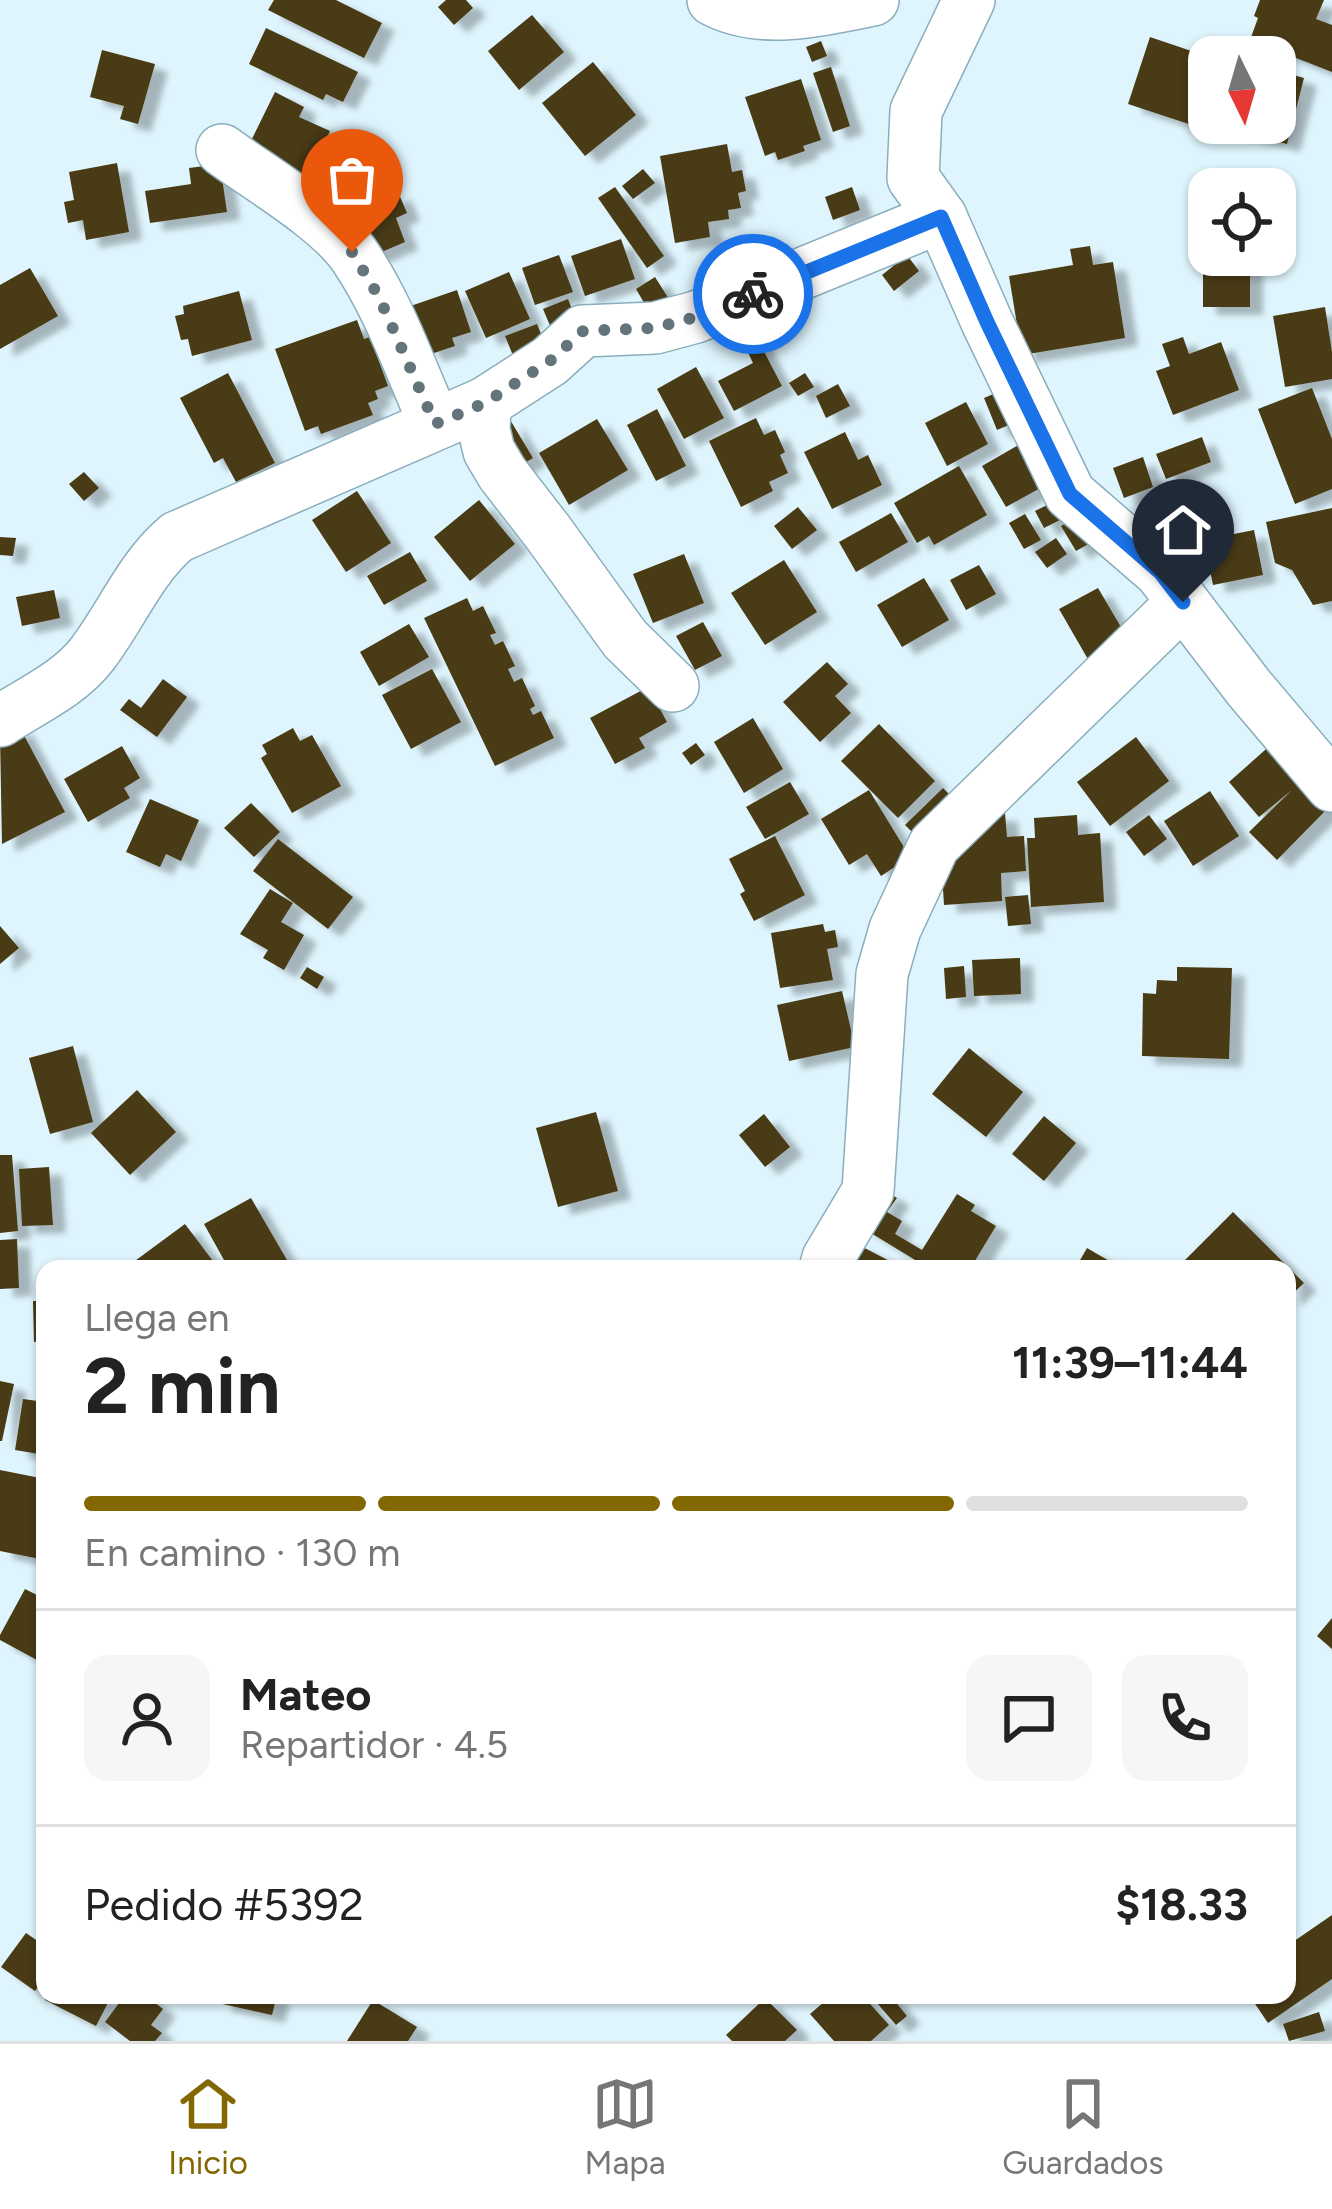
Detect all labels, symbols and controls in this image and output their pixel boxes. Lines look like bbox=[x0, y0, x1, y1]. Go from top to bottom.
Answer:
north arrow bbox=[1188, 36, 1296, 144]
map controls bbox=[1188, 36, 1296, 276]
pin bbox=[301, 129, 403, 252]
icon: bag bbox=[319, 147, 385, 213]
button: locate bbox=[1188, 168, 1296, 276]
courier bbox=[693, 234, 813, 354]
icon: bike bbox=[720, 261, 786, 327]
pin bbox=[1132, 479, 1234, 602]
icon: home bbox=[1150, 497, 1216, 563]
text: Llega en bbox=[84, 1294, 230, 1341]
text: 11:39–11:44 bbox=[1012, 1335, 1248, 1389]
text: 2 min bbox=[84, 1339, 280, 1433]
text: En camino · 130 m bbox=[84, 1529, 400, 1576]
button: person bbox=[84, 1655, 210, 1781]
button: chat bbox=[966, 1655, 1092, 1781]
button: phone bbox=[1122, 1655, 1248, 1781]
text: Mateo bbox=[240, 1667, 371, 1721]
text: Repartidor · 4.5 bbox=[240, 1721, 508, 1768]
text: Pedido #5392 bbox=[84, 1877, 364, 1931]
text: $18.33 bbox=[1115, 1877, 1248, 1931]
tab: Inicio bbox=[168, 2071, 248, 2182]
tab: Mapa bbox=[585, 2071, 666, 2182]
tab: Guardados bbox=[1002, 2071, 1164, 2182]

